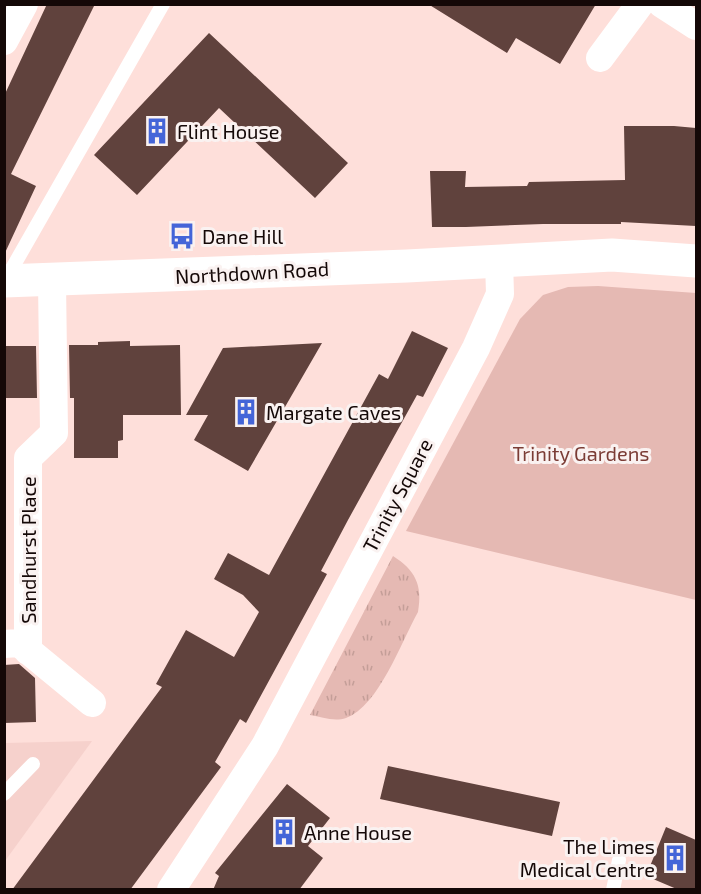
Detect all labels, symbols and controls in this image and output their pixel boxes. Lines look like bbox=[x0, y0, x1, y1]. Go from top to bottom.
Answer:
building icon: Flint House bbox=[142, 116, 172, 146]
place label: Flint House bbox=[177, 119, 279, 143]
bus stop icon: Dane Hill bbox=[167, 221, 197, 251]
place label: Dane Hill bbox=[202, 224, 283, 248]
street label: Northdown Road bbox=[174, 256, 330, 288]
building icon: Margate Caves bbox=[231, 397, 261, 427]
place label: Margate Caves bbox=[266, 400, 401, 424]
street label: Trinity Square bbox=[357, 434, 437, 556]
park label: Trinity Gardens bbox=[513, 441, 649, 465]
street label: Sandhurst Place bbox=[16, 476, 40, 624]
building icon: Anne House bbox=[269, 817, 299, 847]
place label: Anne House bbox=[304, 820, 412, 844]
place label: The Limes Medical Centre bbox=[520, 834, 655, 881]
building icon: The Limes Medical Centre bbox=[660, 843, 690, 873]

